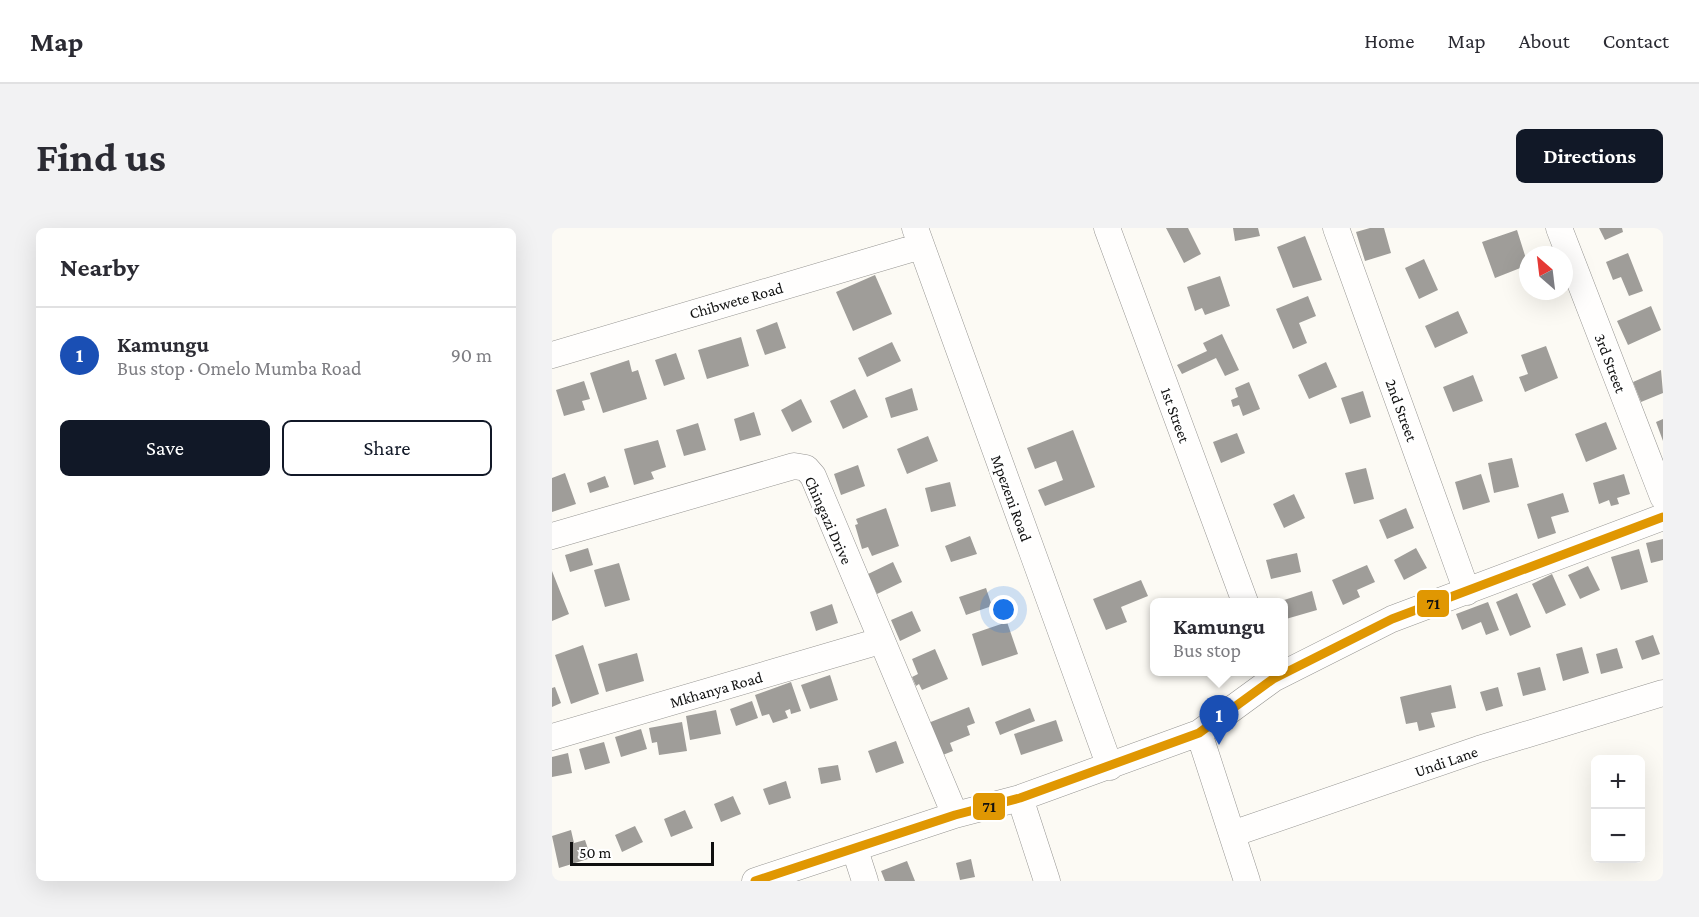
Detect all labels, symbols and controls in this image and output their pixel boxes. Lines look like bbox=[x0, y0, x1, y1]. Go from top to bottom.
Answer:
text: Map bbox=[30, 26, 83, 57]
text: Home bbox=[1364, 29, 1414, 53]
text: Map bbox=[1447, 29, 1486, 53]
text: About bbox=[1519, 29, 1570, 53]
text: Contact bbox=[1603, 29, 1669, 53]
button: Directions bbox=[1516, 129, 1663, 183]
text: Find us bbox=[36, 133, 166, 180]
north arrow bbox=[1519, 246, 1573, 300]
text: Nearby bbox=[60, 253, 139, 282]
street label: Chibwete Road bbox=[687, 279, 786, 322]
street label: 3rd Street bbox=[1592, 331, 1630, 396]
text: Kamungu bbox=[117, 332, 209, 357]
text: 1 bbox=[76, 344, 83, 366]
text: 90 m bbox=[451, 344, 492, 366]
text: Bus stop · Omelo Mumba Road bbox=[117, 357, 362, 379]
street label: 2nd Street bbox=[1382, 377, 1421, 444]
street label: 1st Street bbox=[1158, 385, 1194, 446]
button: Save bbox=[60, 420, 270, 476]
button: Share bbox=[282, 420, 492, 476]
street label: Mpezeni Road bbox=[987, 453, 1035, 545]
street label: Chingazi Drive bbox=[801, 474, 856, 567]
line badge: 71 bbox=[1416, 589, 1450, 618]
your location bbox=[989, 595, 1018, 624]
text: 71 bbox=[1426, 595, 1440, 612]
popup bbox=[1150, 598, 1288, 676]
text: Kamungu bbox=[1173, 614, 1265, 639]
text: Bus stop bbox=[1173, 639, 1241, 661]
street label: Mkhanya Road bbox=[668, 668, 765, 712]
pin: 1 bbox=[1200, 696, 1238, 745]
street label: Undi Lane bbox=[1412, 743, 1480, 780]
map controls bbox=[1591, 755, 1645, 863]
button: + bbox=[1591, 755, 1645, 809]
line badge: 71 bbox=[972, 792, 1006, 821]
text: 71 bbox=[982, 798, 996, 815]
button: − bbox=[1591, 809, 1645, 863]
scale bar bbox=[570, 839, 714, 866]
text: 50 m bbox=[579, 844, 611, 861]

